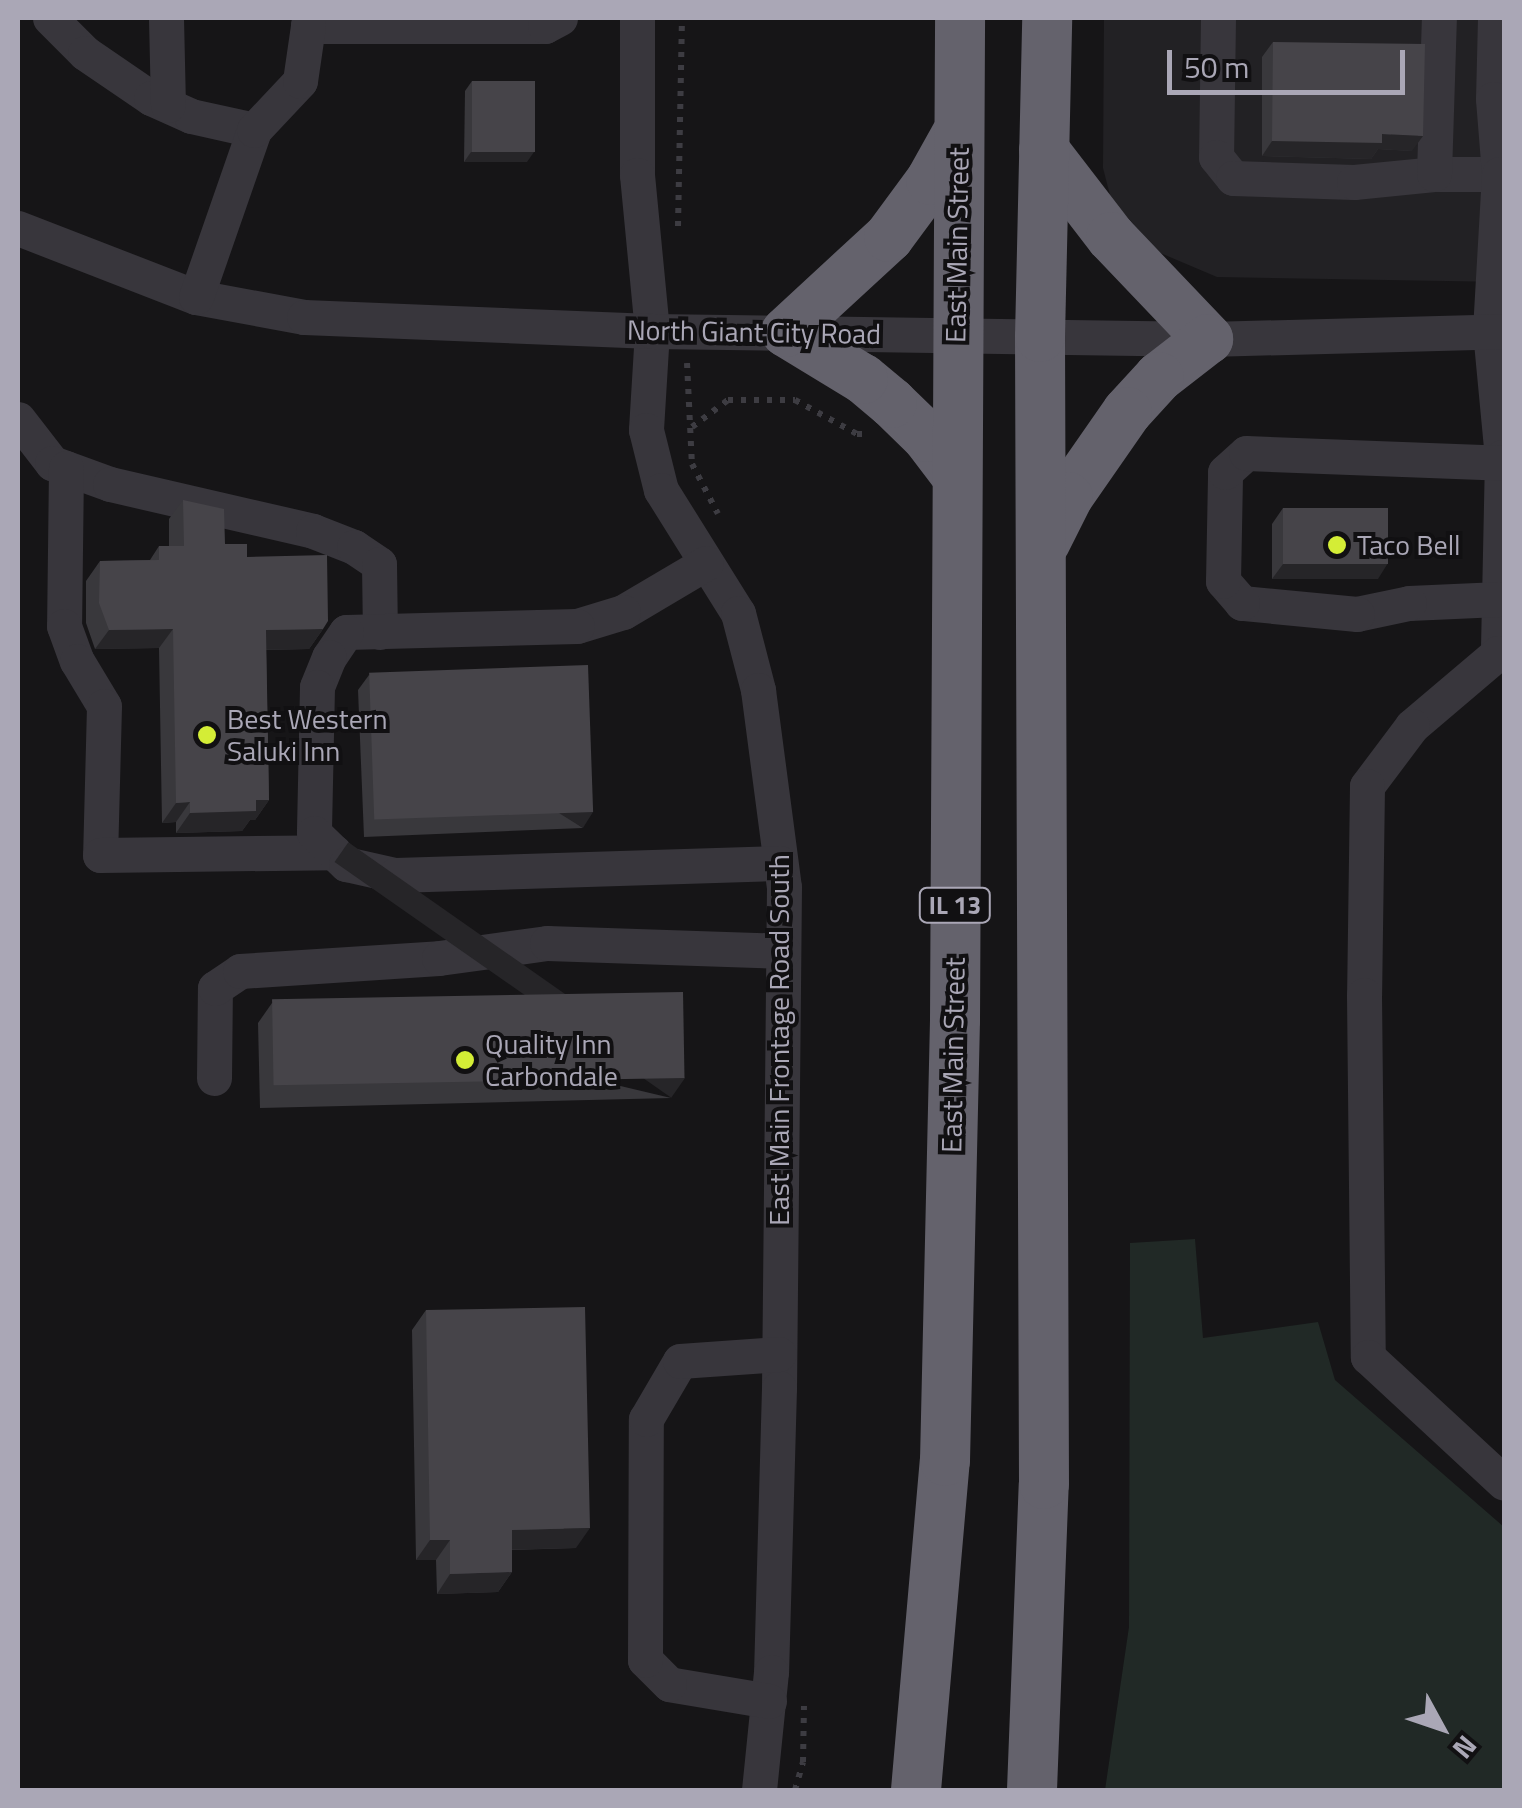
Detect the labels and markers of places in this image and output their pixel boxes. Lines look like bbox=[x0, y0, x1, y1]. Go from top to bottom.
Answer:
place label: Taco Bell bbox=[1357, 528, 1461, 562]
marker: Taco Bell bbox=[1326, 534, 1348, 556]
place label: Best Western Saluki Inn bbox=[227, 702, 387, 768]
marker: Best Western Saluki Inn bbox=[196, 724, 218, 746]
place label: Quality Inn Carbondale bbox=[485, 1027, 618, 1093]
marker: Quality Inn Carbondale bbox=[454, 1049, 476, 1071]

